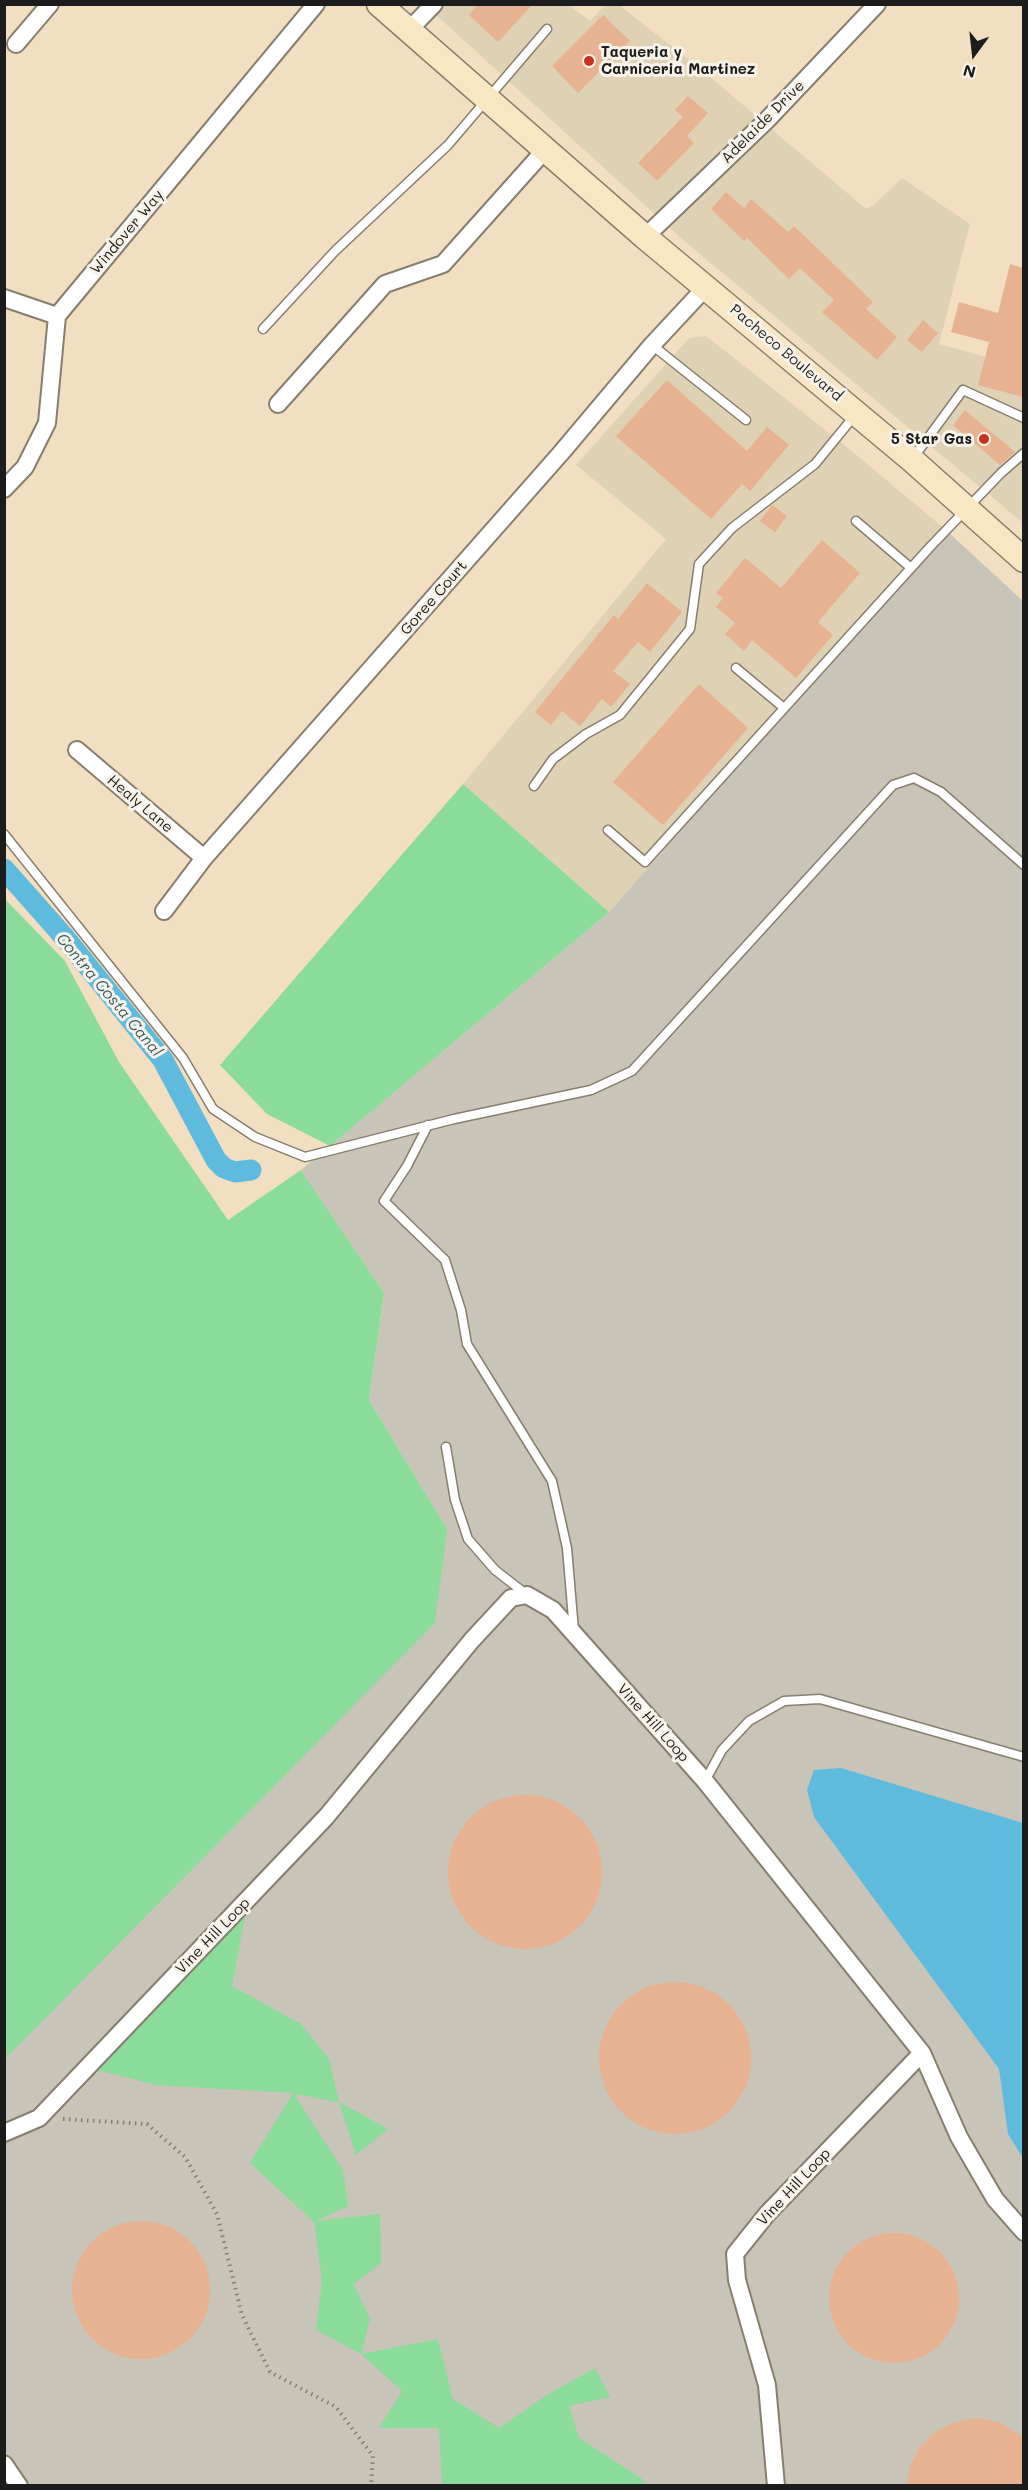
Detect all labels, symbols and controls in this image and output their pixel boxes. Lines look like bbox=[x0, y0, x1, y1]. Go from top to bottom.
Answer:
north arrow bbox=[944, 24, 1004, 84]
place label: Taqueria y Carniceria Martinez bbox=[601, 43, 755, 78]
marker: Taqueria y Carniceria Martinez bbox=[582, 54, 596, 68]
text: N bbox=[961, 60, 978, 84]
street label: Adelaide Drive bbox=[718, 77, 808, 167]
street label: Windover Way bbox=[87, 186, 167, 278]
street label: Pacheco Boulevard bbox=[726, 301, 846, 405]
place label: 5 Star Gas bbox=[891, 430, 972, 448]
marker: 5 Star Gas bbox=[977, 432, 991, 446]
street label: Goree Court bbox=[397, 557, 471, 639]
street label: Healy Lane bbox=[103, 771, 177, 837]
water label: Contra Costa Canal bbox=[52, 929, 166, 1061]
street label: Vine Hill Loop bbox=[613, 1680, 693, 1766]
street label: Vine Hill Loop bbox=[172, 1894, 254, 1978]
street label: Vine Hill Loop bbox=[754, 2145, 834, 2229]

